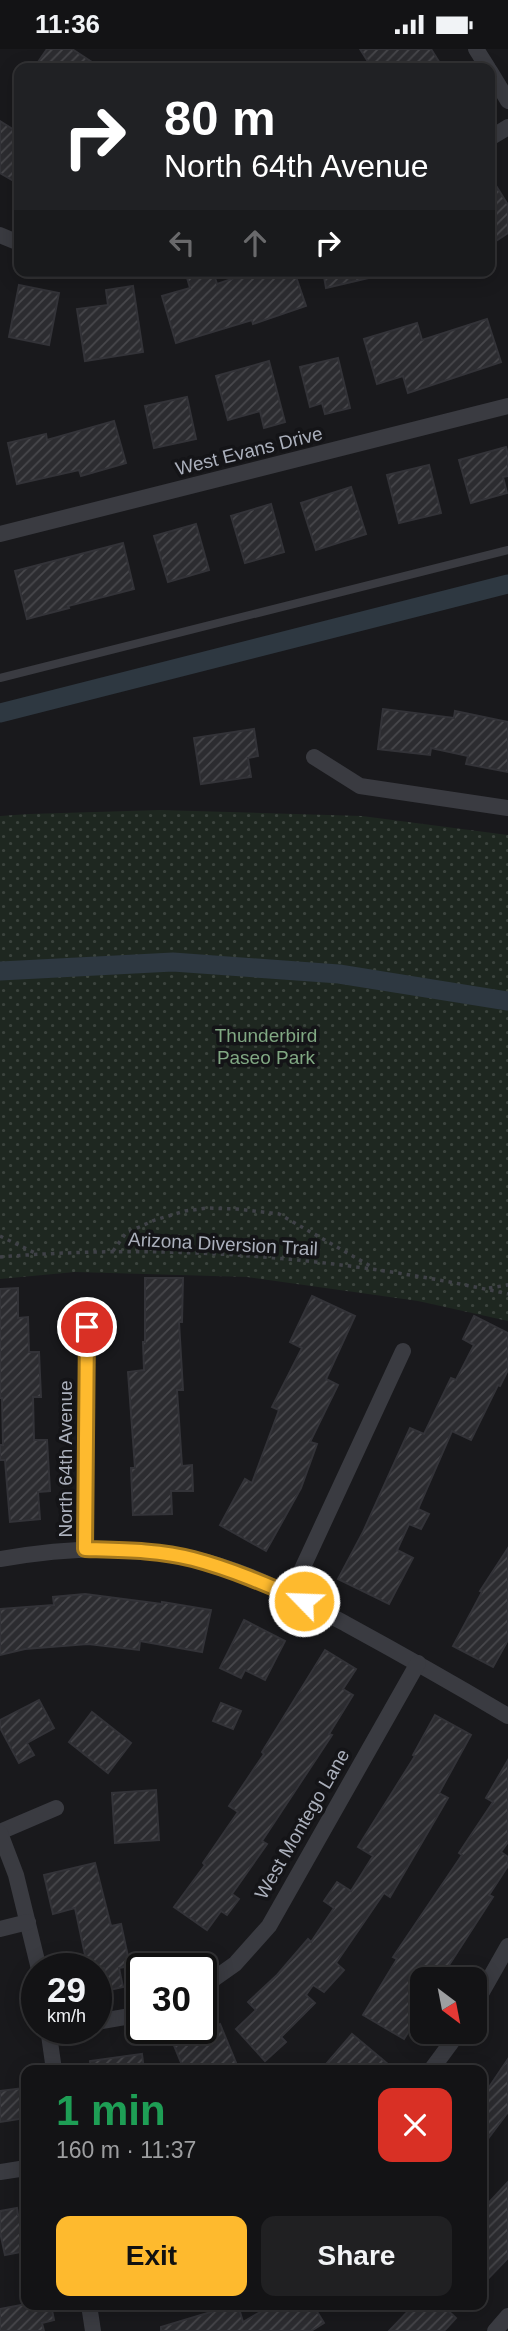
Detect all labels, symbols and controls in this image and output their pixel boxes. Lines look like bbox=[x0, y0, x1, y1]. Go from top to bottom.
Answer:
text: 11:36 bbox=[35, 9, 100, 39]
icon: right bbox=[49, 91, 140, 182]
text: 80 m bbox=[164, 91, 276, 145]
text: North 64th Avenue bbox=[164, 148, 429, 184]
icon: left bbox=[163, 224, 201, 262]
icon: ahead bbox=[236, 224, 274, 262]
icon: right bbox=[309, 224, 347, 262]
street label: West Evans Drive bbox=[173, 423, 325, 479]
park label: Thunderbird Paseo Park bbox=[215, 1025, 317, 1068]
street label: Arizona Diversion Trail bbox=[128, 1229, 318, 1259]
pin bbox=[57, 1297, 117, 1357]
icon: arrive bbox=[68, 1308, 106, 1346]
street label: North 64th Avenue bbox=[55, 1380, 76, 1538]
position arrow bbox=[267, 1564, 341, 1638]
street label: West Montego Lane bbox=[250, 1745, 354, 1903]
speed limit sign: 30 bbox=[126, 1953, 217, 2044]
north arrow bbox=[410, 1967, 486, 2044]
map controls bbox=[410, 1967, 487, 2044]
text: 29 bbox=[47, 1970, 86, 2009]
text: km/h bbox=[47, 2006, 86, 2026]
text: 1 min bbox=[56, 2087, 166, 2134]
button: close bbox=[378, 2088, 452, 2162]
text: 160 m · 11:37 bbox=[56, 2137, 196, 2163]
button: Exit bbox=[56, 2216, 247, 2296]
button: Share bbox=[261, 2216, 452, 2296]

